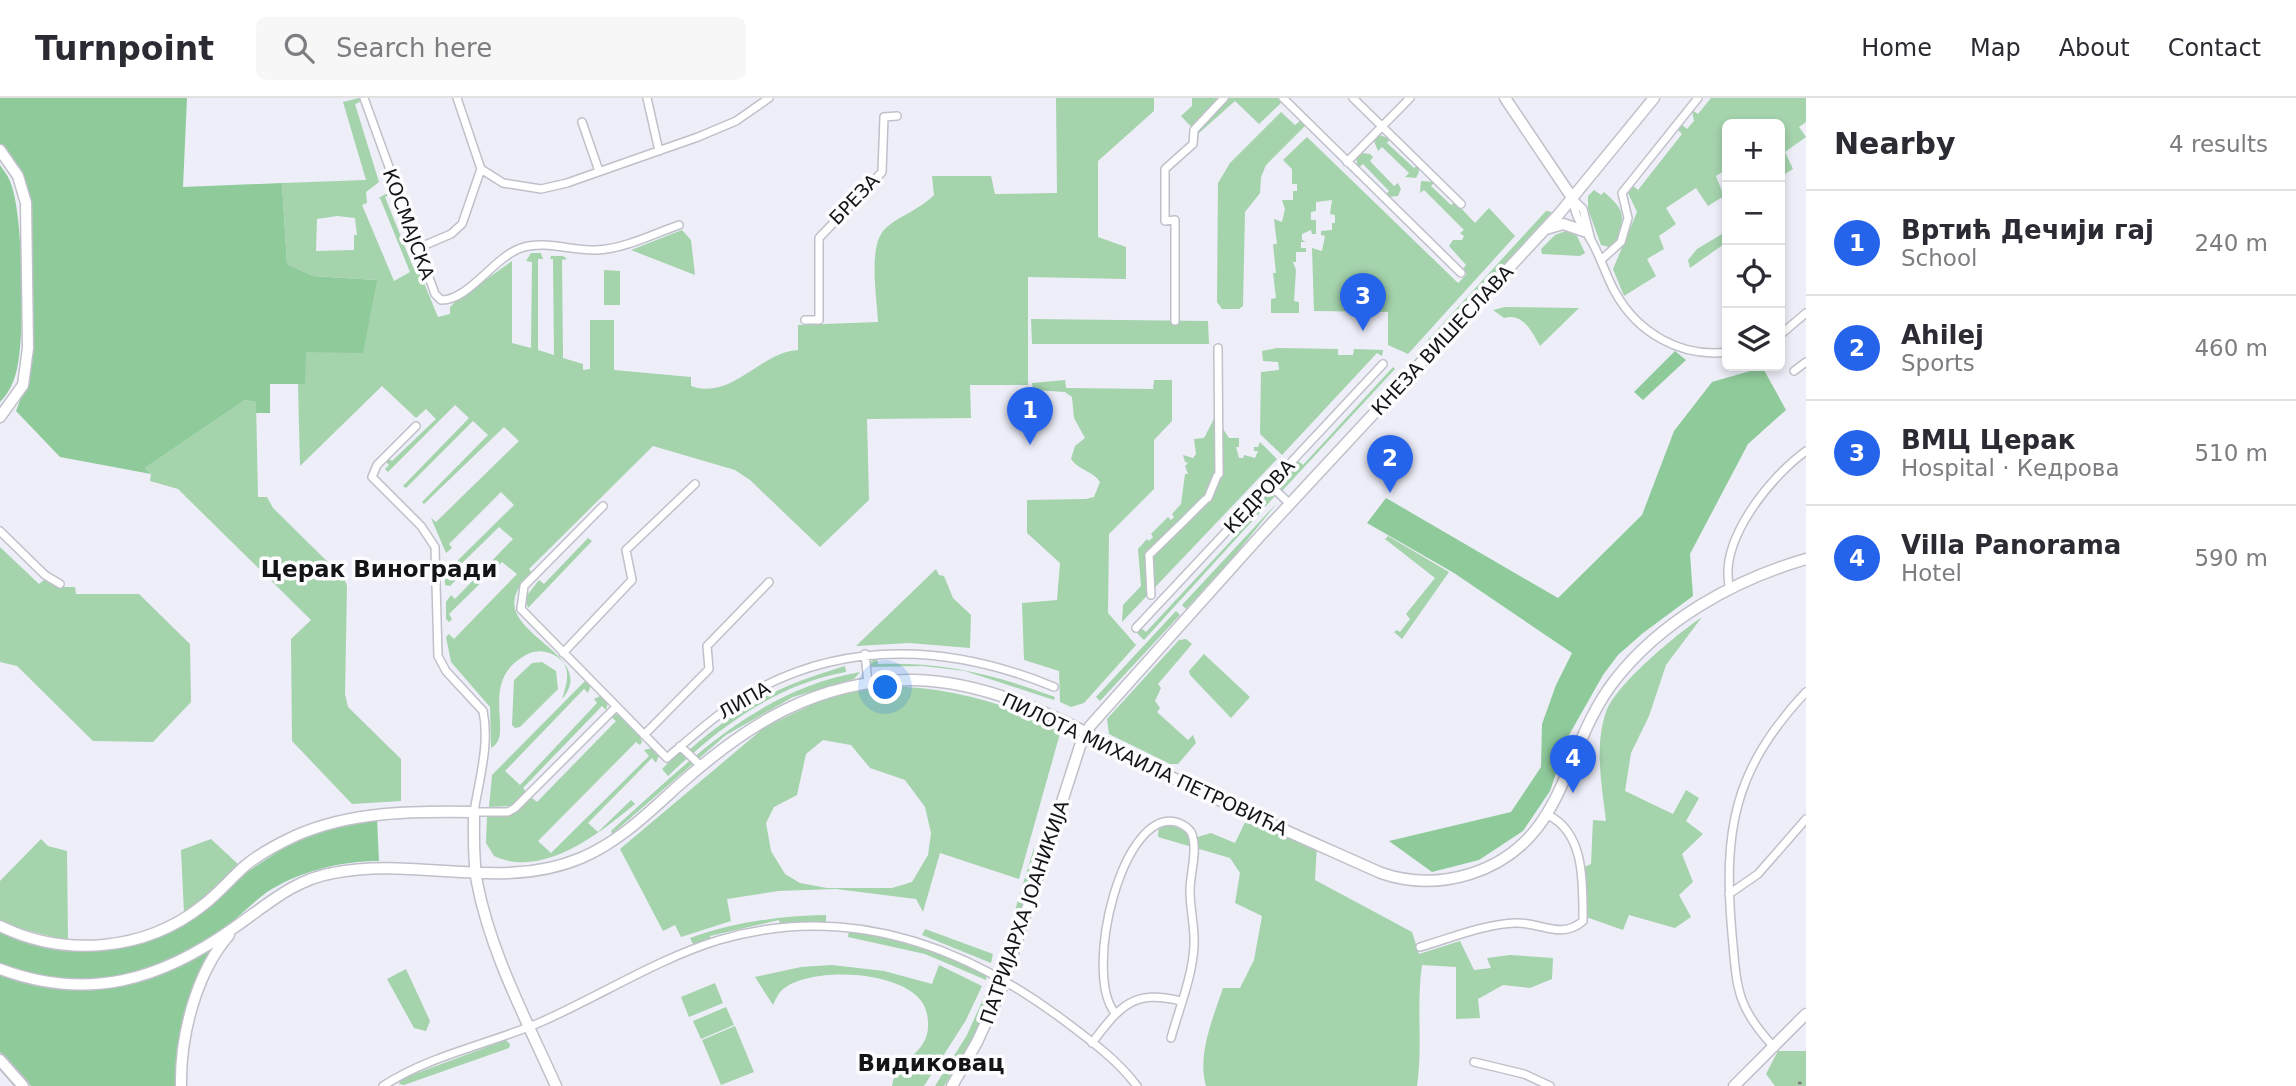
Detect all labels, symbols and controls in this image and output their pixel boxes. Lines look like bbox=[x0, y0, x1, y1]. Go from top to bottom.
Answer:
search box bbox=[256, 17, 746, 80]
text: Turnpoint bbox=[35, 29, 214, 68]
icon: search bbox=[280, 29, 318, 67]
text: Search here bbox=[336, 33, 492, 63]
text: Home bbox=[1861, 34, 1932, 62]
text: Map bbox=[1970, 34, 2021, 62]
text: About bbox=[2059, 34, 2130, 62]
text: Contact bbox=[2168, 34, 2261, 62]
map controls bbox=[1722, 119, 1785, 371]
button: + bbox=[1722, 119, 1785, 182]
text: Nearby bbox=[1834, 126, 1956, 161]
text: 4 results bbox=[2169, 131, 2268, 157]
street label: КОСМАЈСКА bbox=[379, 166, 439, 282]
street label: БРЕЗА bbox=[825, 169, 883, 229]
button: − bbox=[1722, 182, 1785, 245]
text: Вртић Дечији гај bbox=[1901, 215, 2154, 245]
text: 1 bbox=[1849, 230, 1865, 256]
text: 240 m bbox=[2194, 230, 2268, 256]
button: locate bbox=[1722, 245, 1785, 308]
text: School bbox=[1901, 245, 1977, 271]
street label: КНЕЗА ВИШЕСЛАВА bbox=[1367, 260, 1517, 420]
pin: 3 bbox=[1340, 273, 1386, 331]
button: layers bbox=[1722, 308, 1785, 371]
text: Ahilej bbox=[1901, 320, 1984, 350]
text: 2 bbox=[1849, 335, 1865, 361]
text: 460 m bbox=[2194, 335, 2268, 361]
text: Sports bbox=[1901, 350, 1975, 376]
pin: 1 bbox=[1007, 387, 1053, 445]
text: ВМЦ Церак bbox=[1901, 425, 2075, 455]
pin: 2 bbox=[1367, 435, 1413, 493]
text: 3 bbox=[1849, 440, 1865, 466]
text: 510 m bbox=[2194, 440, 2268, 466]
street label: КЕДРОВА bbox=[1219, 455, 1299, 537]
text: Hospital · Кедрова bbox=[1901, 455, 2119, 481]
text: Villa Panorama bbox=[1901, 530, 2121, 560]
text: 4 bbox=[1849, 545, 1865, 571]
text: 590 m bbox=[2194, 545, 2268, 571]
district label: Церак Виногради bbox=[261, 556, 497, 582]
text: Hotel bbox=[1901, 560, 1962, 586]
your location bbox=[868, 670, 902, 704]
street label: ЛИПА bbox=[714, 677, 774, 723]
street label: ПИЛОТА МИХАИЛА ПЕТРОВИЋА bbox=[999, 688, 1291, 840]
pin: 4 bbox=[1550, 735, 1596, 793]
street label: ПАТРИЈАРХА ЈОАНИКИЈА bbox=[975, 797, 1073, 1027]
district label: Видиковац bbox=[858, 1050, 1004, 1076]

